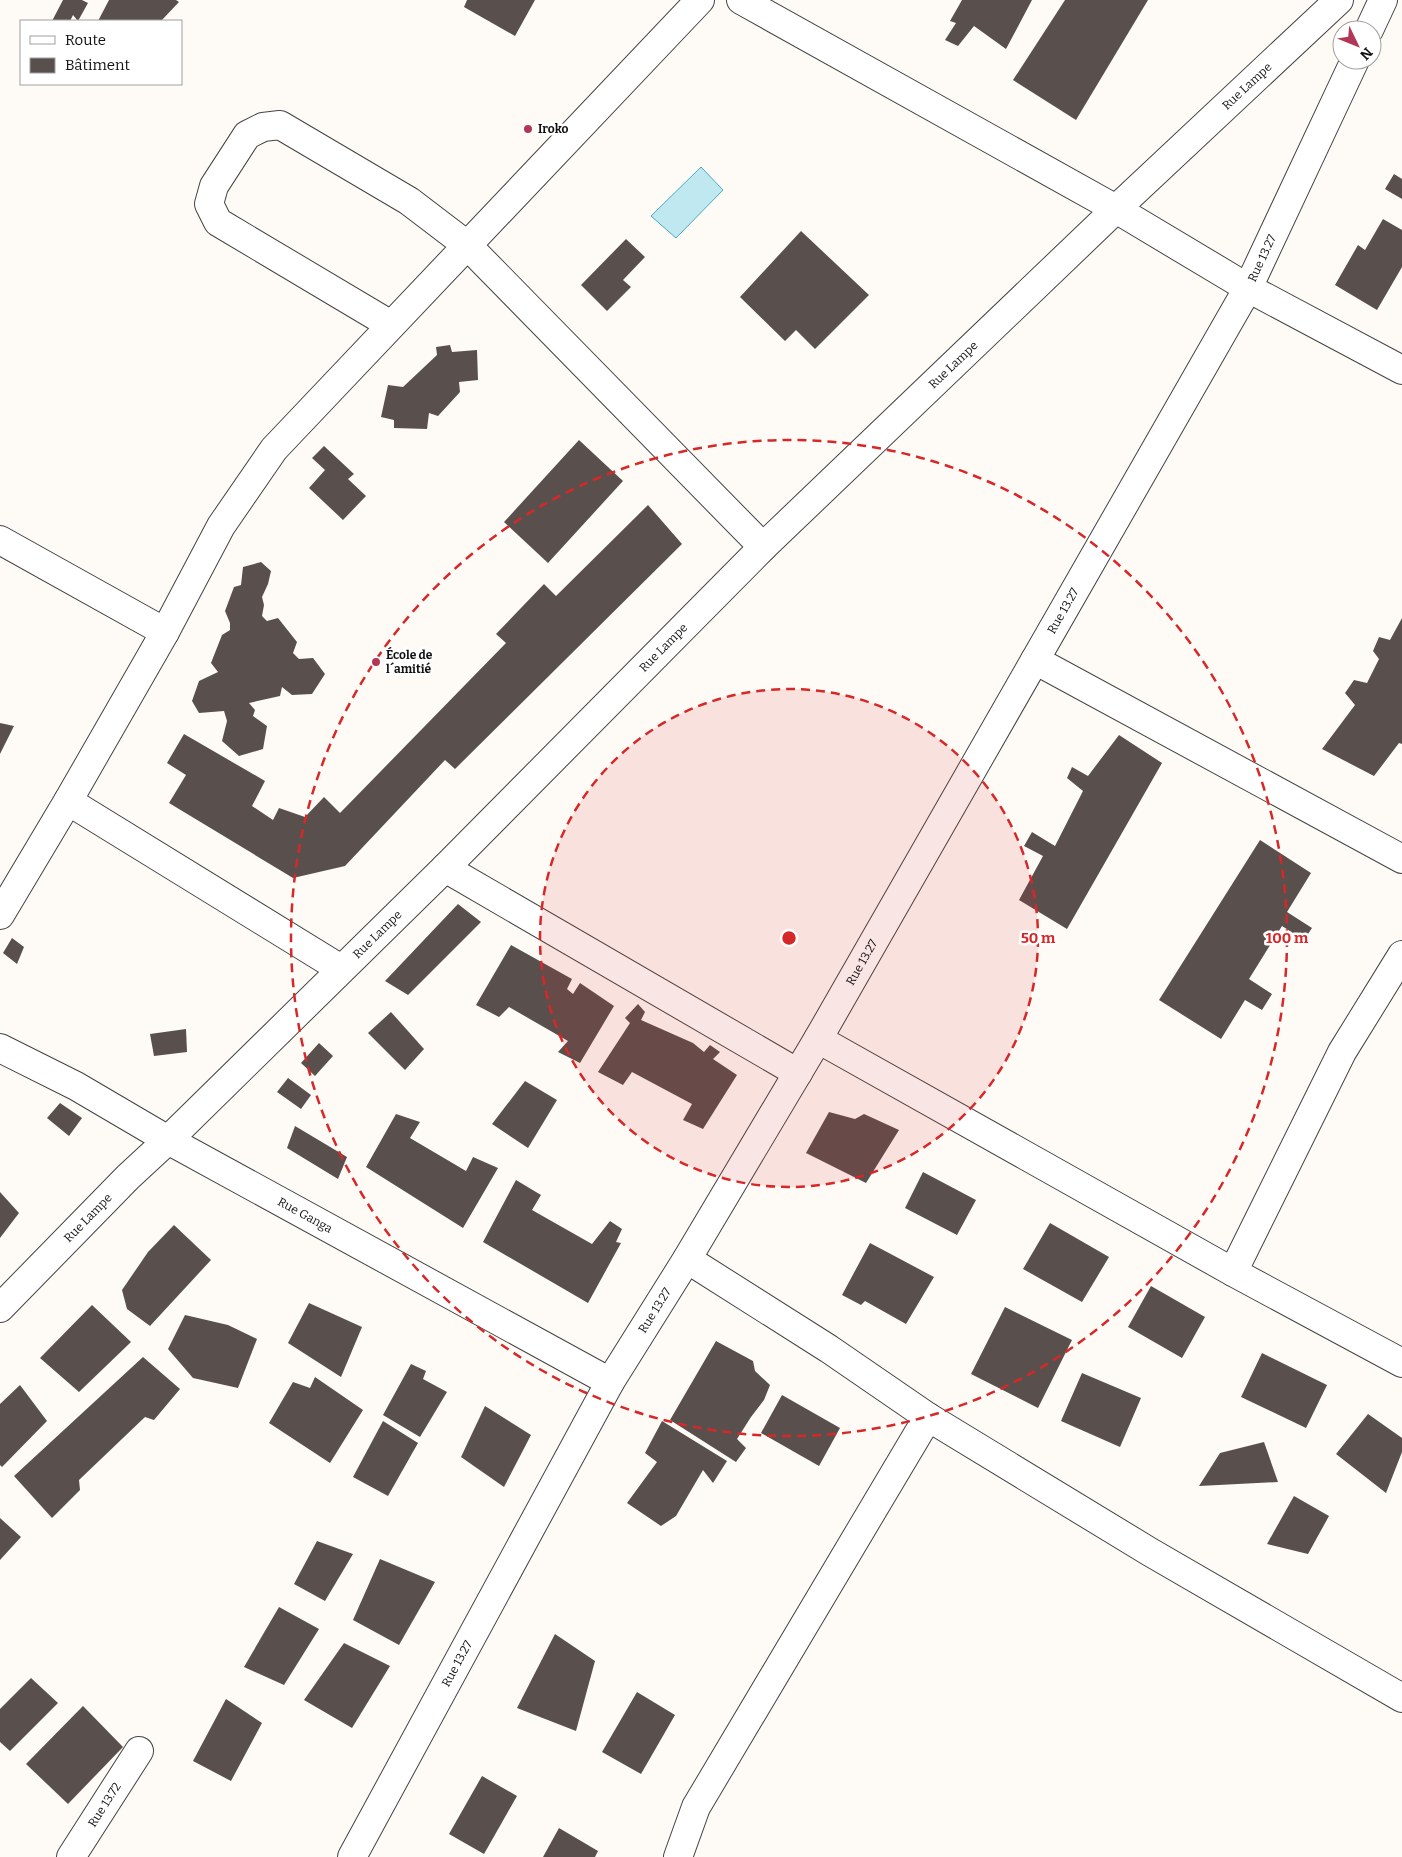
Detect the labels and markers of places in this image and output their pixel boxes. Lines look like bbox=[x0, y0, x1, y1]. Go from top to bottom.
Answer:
place label: Iroko bbox=[538, 122, 568, 136]
marker: Iroko bbox=[522, 123, 534, 135]
place label: École de l´amitié bbox=[386, 646, 433, 676]
marker: École de l´amitié bbox=[370, 656, 382, 668]
centre of rings bbox=[780, 929, 798, 947]

